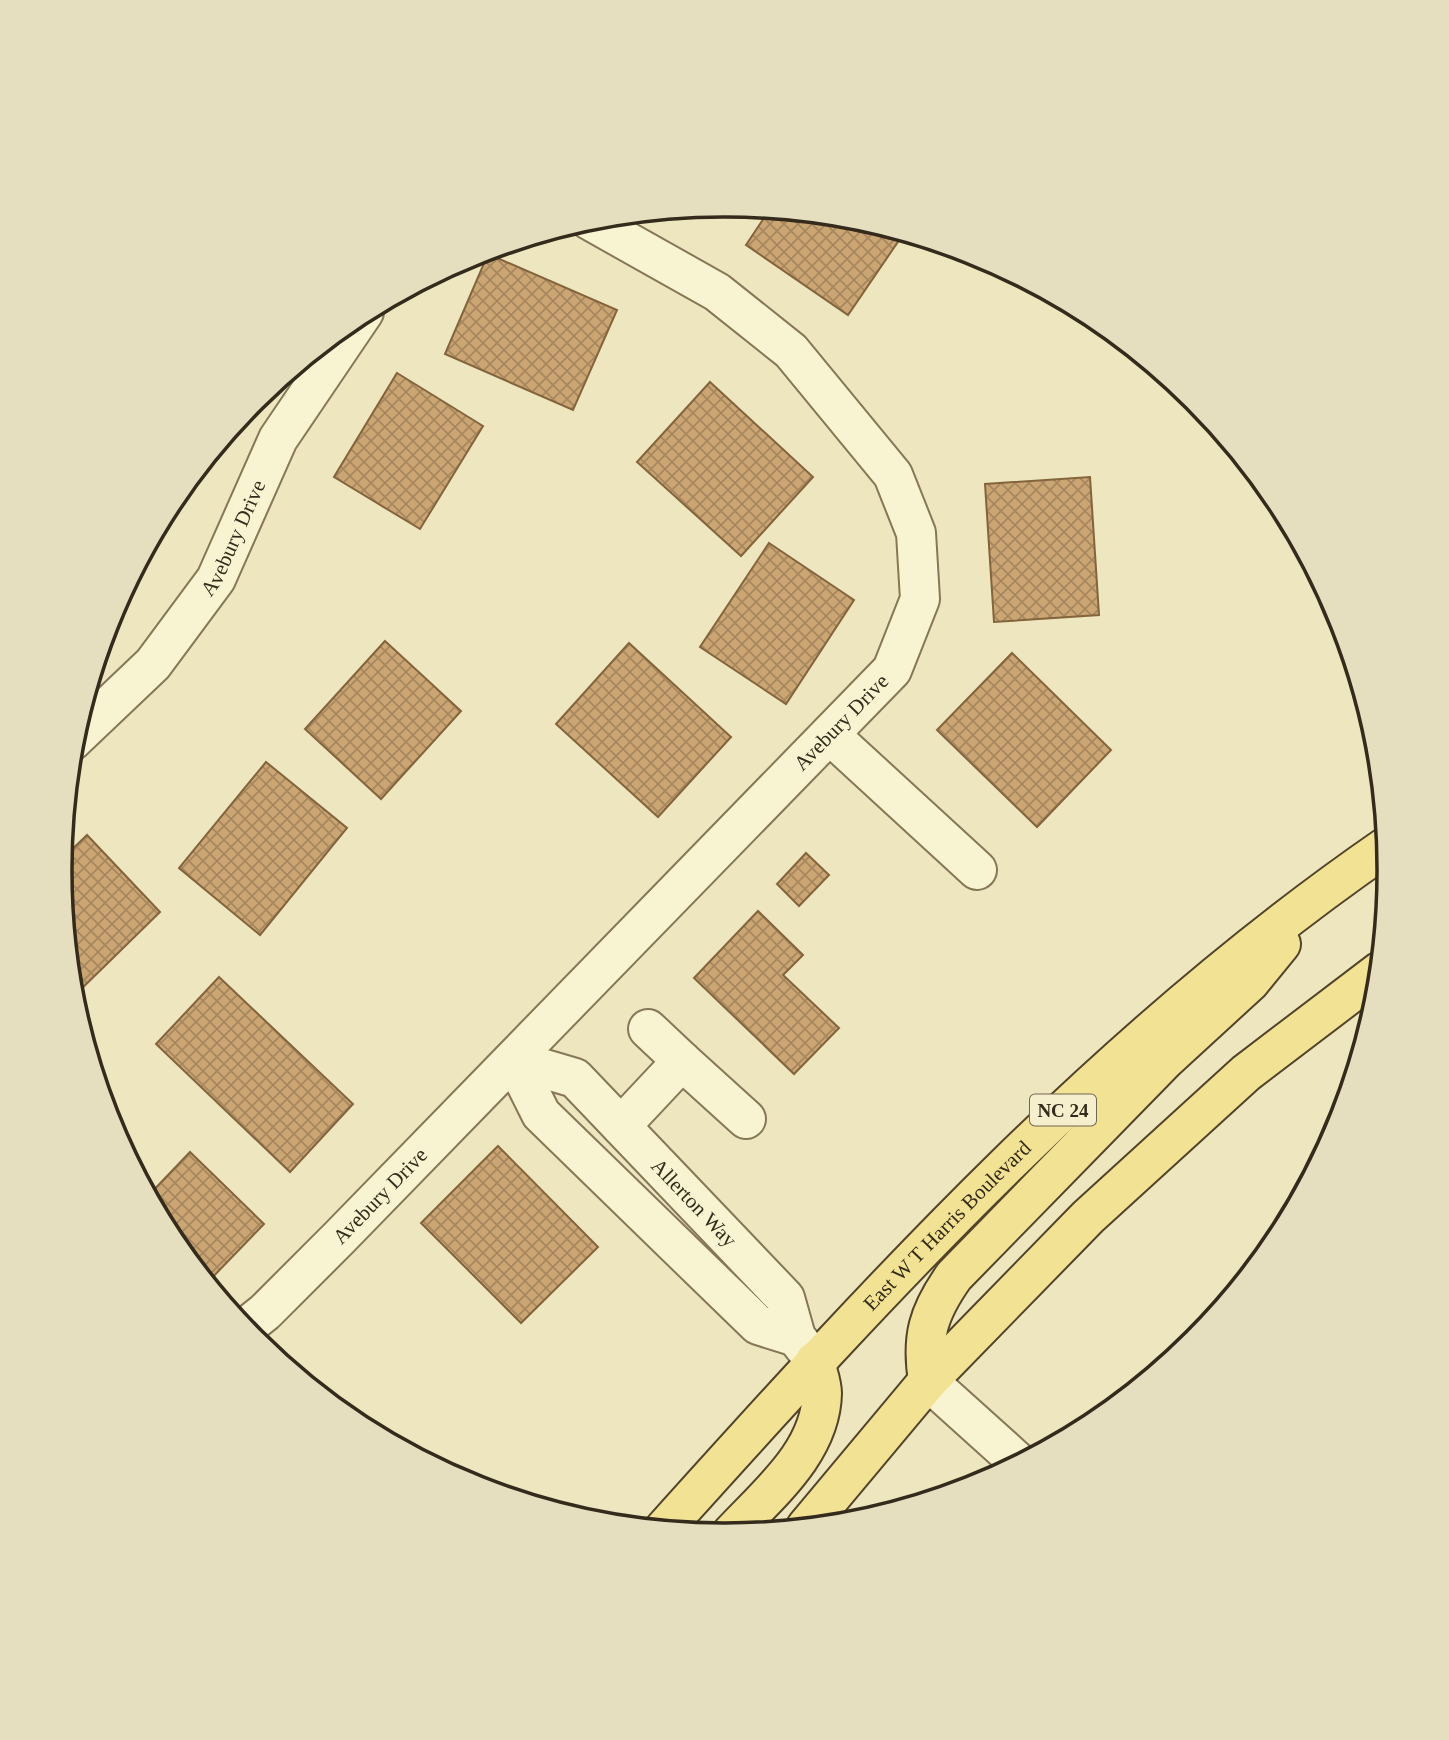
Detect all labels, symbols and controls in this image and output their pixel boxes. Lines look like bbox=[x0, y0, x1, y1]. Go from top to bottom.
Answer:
street label: Avebury Drive bbox=[196, 476, 270, 601]
street label: Avebury Drive bbox=[789, 669, 893, 775]
road number: NC 24 bbox=[1030, 1094, 1096, 1126]
street label: East W T Harris Boulevard bbox=[858, 1136, 1036, 1315]
street label: Avebury Drive bbox=[328, 1143, 432, 1249]
street label: Allerton Way bbox=[646, 1154, 742, 1252]

